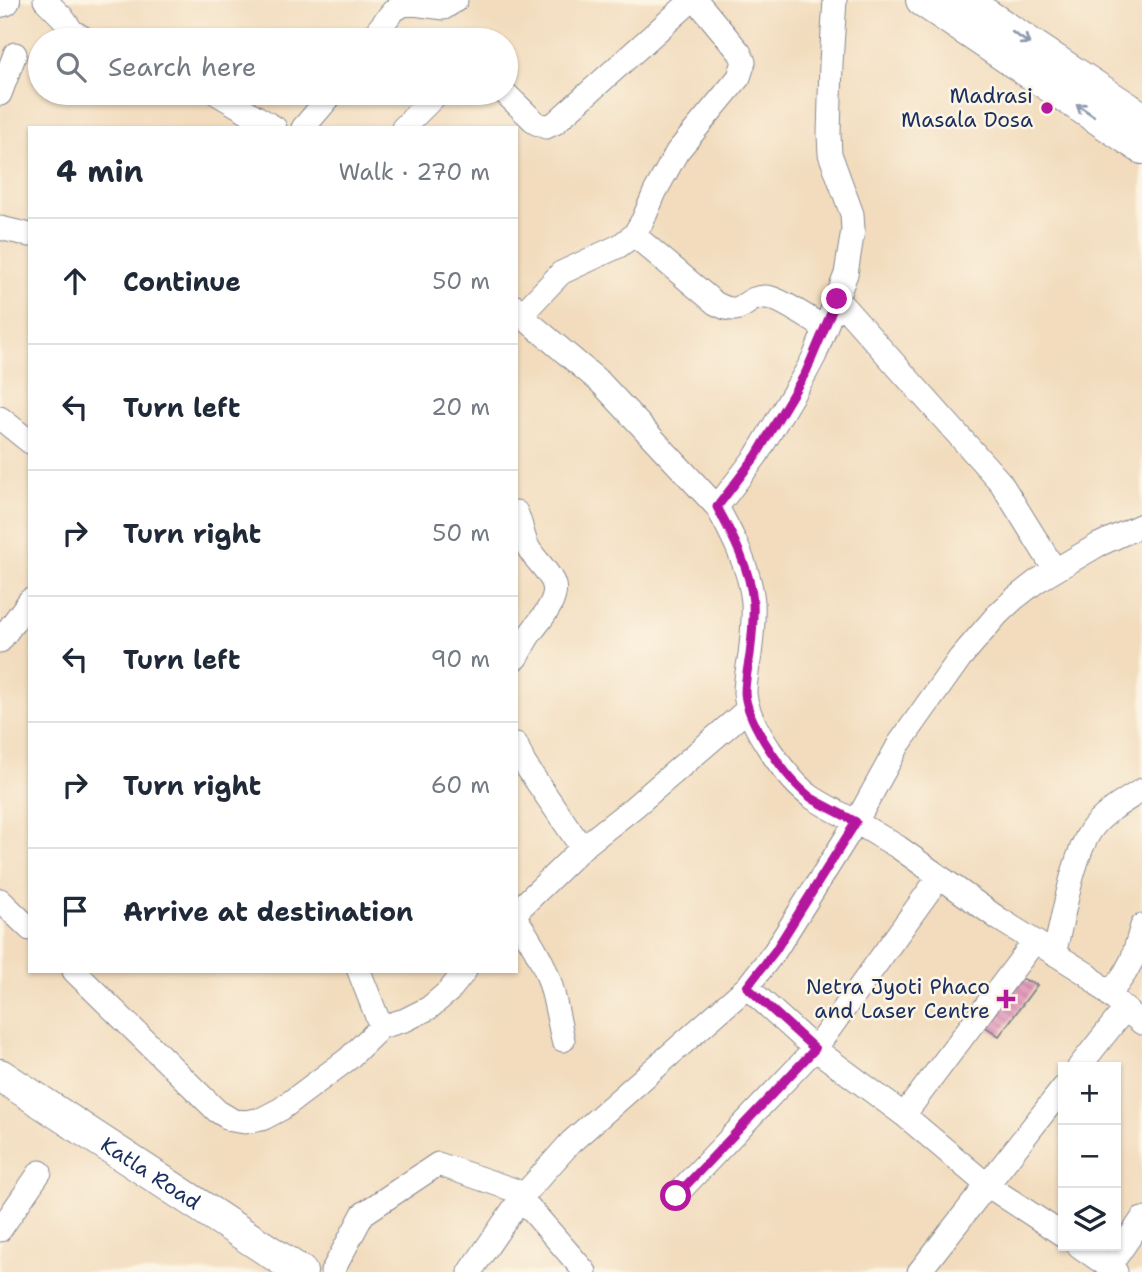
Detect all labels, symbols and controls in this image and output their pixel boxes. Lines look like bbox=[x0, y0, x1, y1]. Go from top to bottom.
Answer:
search box bbox=[28, 28, 518, 105]
one-way arrow bbox=[1011, 31, 1030, 45]
icon: search bbox=[52, 48, 90, 86]
text: Search here bbox=[108, 49, 257, 84]
place label: Madrasi Masala Dosa bbox=[901, 82, 1033, 134]
marker: Madrasi Masala Dosa bbox=[1039, 100, 1055, 116]
one-way arrow bbox=[1076, 103, 1095, 117]
text: 4 min bbox=[56, 151, 143, 192]
text: Walk · 270 m bbox=[338, 157, 490, 187]
icon: ahead bbox=[56, 262, 94, 300]
text: Continue bbox=[123, 264, 241, 299]
text: 50 m bbox=[432, 266, 490, 296]
route end bbox=[821, 283, 852, 314]
icon: left bbox=[56, 388, 94, 426]
text: Turn left bbox=[123, 390, 240, 425]
text: 20 m bbox=[431, 392, 490, 422]
icon: right bbox=[56, 514, 94, 552]
text: Turn right bbox=[123, 516, 261, 551]
text: 50 m bbox=[432, 518, 490, 548]
icon: left bbox=[56, 640, 94, 678]
text: Turn left bbox=[123, 642, 240, 677]
text: 90 m bbox=[430, 644, 490, 674]
icon: right bbox=[56, 766, 94, 804]
text: Turn right bbox=[123, 768, 261, 803]
text: 60 m bbox=[431, 770, 490, 800]
icon: arrive bbox=[56, 892, 94, 930]
text: Arrive at destination bbox=[123, 894, 413, 929]
place label: Netra Jyoti Phaco and Laser Centre bbox=[806, 973, 990, 1025]
marker: Netra Jyoti Phaco and Laser Centre bbox=[996, 989, 1016, 1009]
map controls bbox=[1058, 1062, 1121, 1251]
button: + bbox=[1058, 1062, 1121, 1125]
button: − bbox=[1058, 1125, 1121, 1188]
street label: Katla Road bbox=[95, 1131, 206, 1217]
route start bbox=[660, 1180, 691, 1211]
button: layers bbox=[1058, 1188, 1121, 1251]

